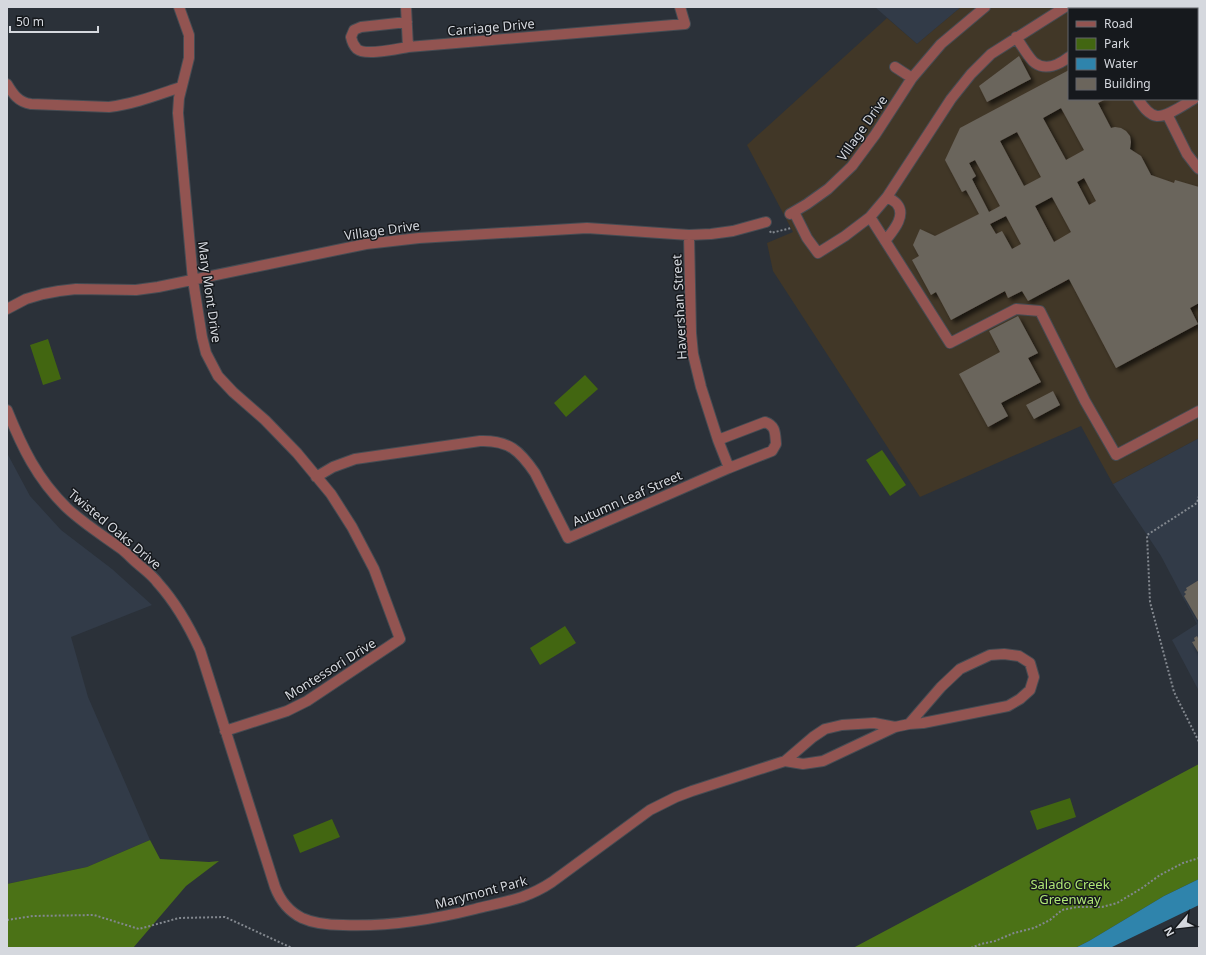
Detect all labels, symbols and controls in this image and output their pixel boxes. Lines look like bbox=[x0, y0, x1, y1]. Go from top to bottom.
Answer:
scale bar bbox=[10, 8, 98, 34]
legend bbox=[1068, 8, 1198, 100]
text: 50 m bbox=[16, 13, 44, 30]
street label: Carriage Drive bbox=[446, 14, 536, 40]
text: Road bbox=[1104, 15, 1133, 32]
text: Park bbox=[1104, 35, 1130, 52]
text: Water bbox=[1104, 55, 1138, 72]
text: Building bbox=[1104, 75, 1151, 92]
street label: Village Drive bbox=[833, 92, 891, 164]
street label: Village Drive bbox=[343, 216, 421, 244]
street label: Mary Mont Drive bbox=[194, 240, 226, 344]
street label: Havershan Street bbox=[667, 254, 691, 360]
street label: Autumn Leaf Street bbox=[569, 466, 685, 530]
street label: Twisted Oaks Drive bbox=[65, 485, 165, 573]
street label: Montessori Drive bbox=[281, 634, 379, 704]
street label: Marymont Park bbox=[433, 871, 529, 913]
park label: Salado Creek Greenway bbox=[1030, 875, 1110, 908]
north arrow bbox=[1158, 907, 1198, 947]
text: N bbox=[1160, 924, 1177, 939]

